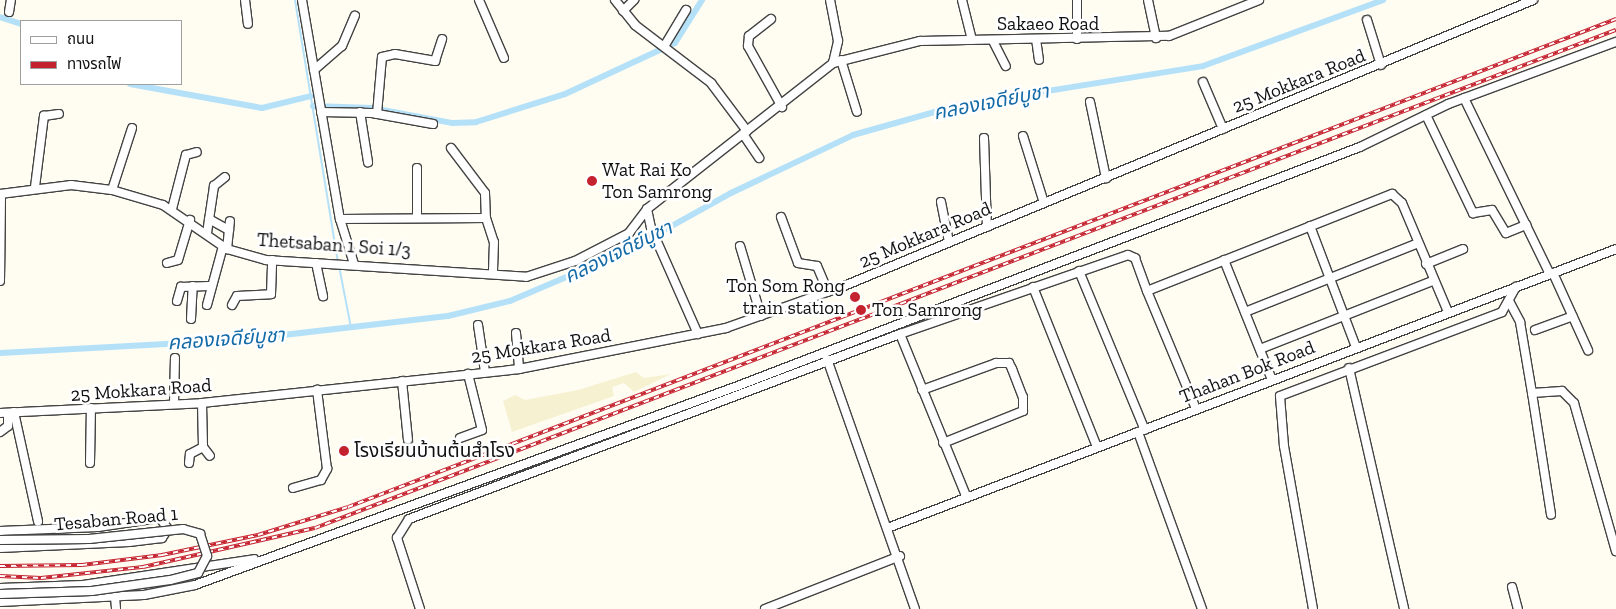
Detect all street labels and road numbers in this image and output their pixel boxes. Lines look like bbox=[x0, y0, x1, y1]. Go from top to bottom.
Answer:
street label: Sakaeo Road bbox=[997, 13, 1099, 35]
street label: 25 Mokkara Road bbox=[1229, 44, 1369, 118]
street label: 25 Mokkara Road bbox=[856, 197, 994, 273]
street label: Thetsaban 1 Soi 1/3 bbox=[256, 228, 412, 262]
street label: 25 Mokkara Road bbox=[470, 324, 612, 368]
street label: Thahan Bok Road bbox=[1176, 336, 1318, 408]
street label: 25 Mokkara Road bbox=[70, 374, 212, 406]
street label: Tesaban Road 1 bbox=[53, 502, 179, 536]

